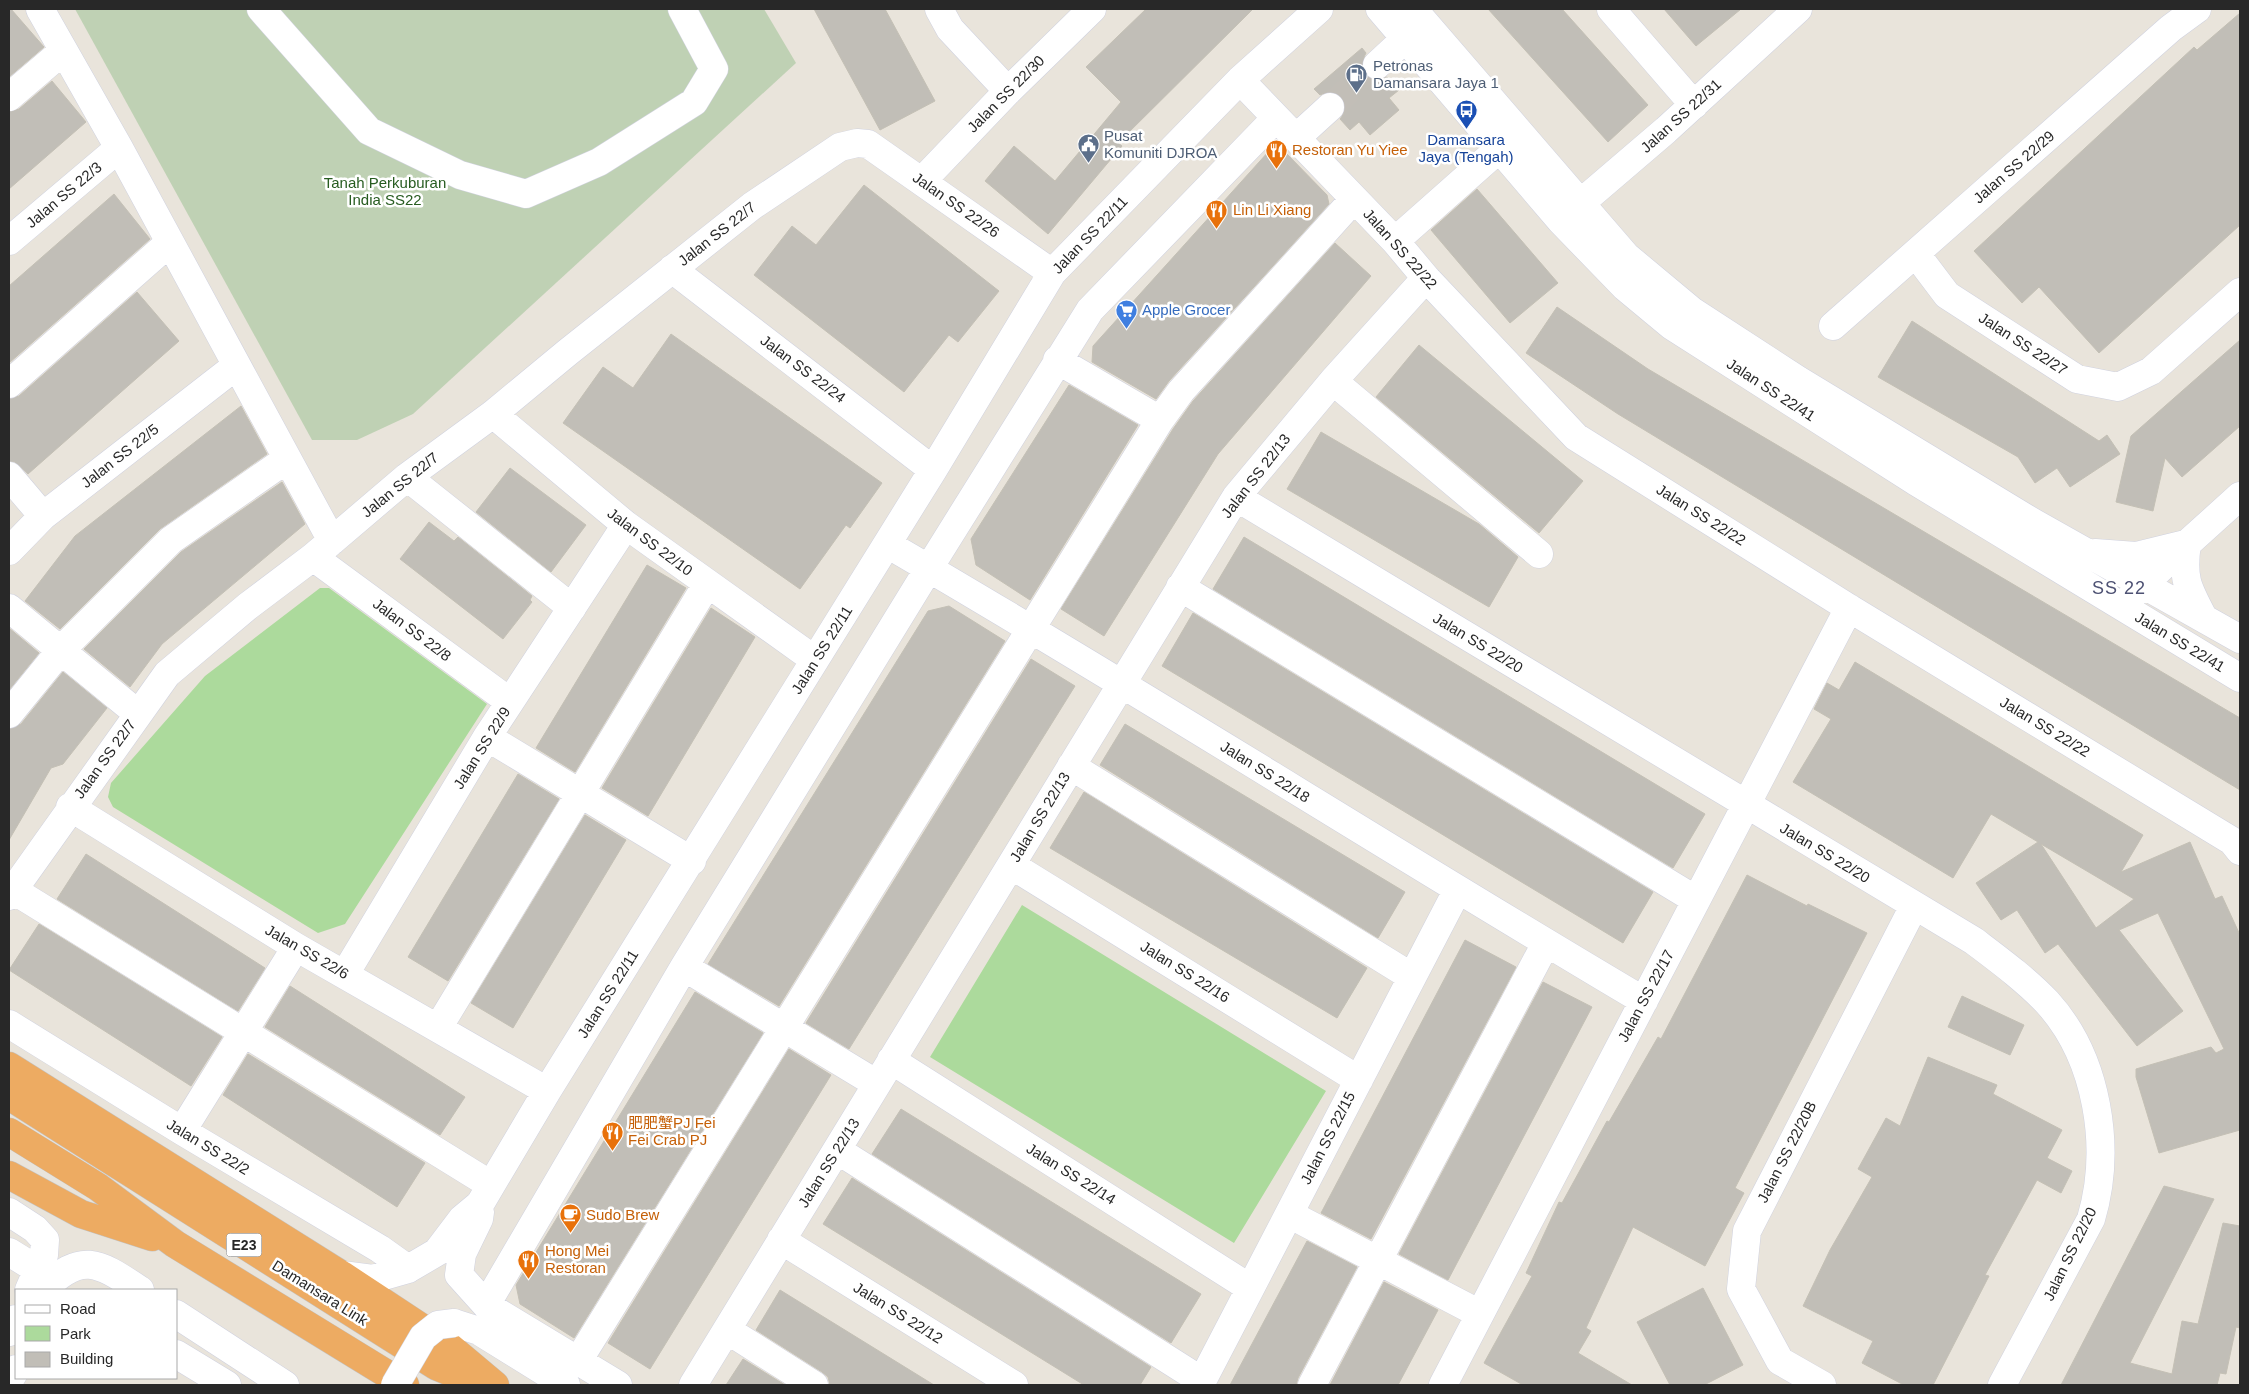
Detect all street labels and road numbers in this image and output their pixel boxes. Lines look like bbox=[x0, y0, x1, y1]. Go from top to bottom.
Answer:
street label: Jalan SS 22/30 bbox=[964, 52, 1048, 136]
street label: Jalan SS 22/31 bbox=[1637, 75, 1724, 156]
street label: Jalan SS 22/29 bbox=[1970, 127, 2058, 206]
street label: Jalan SS 22/3 bbox=[22, 158, 105, 231]
street label: Jalan SS 22/26 bbox=[910, 168, 1003, 241]
street label: Jalan SS 22/11 bbox=[1049, 193, 1131, 277]
street label: Jalan SS 22/7 bbox=[675, 198, 759, 269]
street label: Jalan SS 22/22 bbox=[1360, 205, 1441, 292]
street label: Jalan SS 22/27 bbox=[1976, 309, 2071, 378]
street label: Jalan SS 22/24 bbox=[758, 331, 849, 406]
street label: Jalan SS 22/41 bbox=[1724, 355, 1819, 424]
street label: Jalan SS 22/5 bbox=[78, 420, 162, 491]
street label: Jalan SS 22/13 bbox=[1218, 430, 1294, 521]
street label: Jalan SS 22/7 bbox=[358, 449, 441, 521]
street label: Jalan SS 22/22 bbox=[1654, 480, 1749, 549]
street label: Jalan SS 22/10 bbox=[605, 504, 696, 579]
street label: Jalan SS 22/8 bbox=[370, 595, 455, 664]
street label: Jalan SS 22/11 bbox=[788, 603, 855, 697]
street label: Jalan SS 22/41 bbox=[2132, 608, 2228, 675]
street label: Jalan SS 22/20 bbox=[1430, 609, 1526, 676]
street label: Jalan SS 22/22 bbox=[1997, 693, 2093, 760]
street label: Jalan SS 22/9 bbox=[450, 704, 514, 792]
street label: Jalan SS 22/7 bbox=[70, 716, 139, 801]
street label: Jalan SS 22/18 bbox=[1218, 737, 1313, 806]
street label: Jalan SS 22/13 bbox=[1006, 769, 1073, 865]
street label: Jalan SS 22/20 bbox=[1777, 819, 1873, 886]
street label: Jalan SS 22/6 bbox=[263, 921, 352, 982]
street label: Jalan SS 22/16 bbox=[1138, 937, 1233, 1006]
street label: Jalan SS 22/11 bbox=[574, 947, 641, 1041]
street label: Jalan SS 22/17 bbox=[1614, 947, 1677, 1045]
street label: Jalan SS 22/15 bbox=[1297, 1089, 1358, 1187]
street label: Jalan SS 22/20B bbox=[1754, 1098, 1819, 1205]
street label: Jalan SS 22/2 bbox=[164, 1115, 253, 1178]
street label: Jalan SS 22/13 bbox=[794, 1115, 863, 1210]
street label: Jalan SS 22/14 bbox=[1024, 1139, 1119, 1208]
street label: Jalan SS 22/20 bbox=[2040, 1204, 2099, 1303]
road number: E23 bbox=[226, 1234, 262, 1256]
street label: Damansara Link bbox=[269, 1256, 372, 1329]
street label: Jalan SS 22/12 bbox=[851, 1278, 946, 1347]

